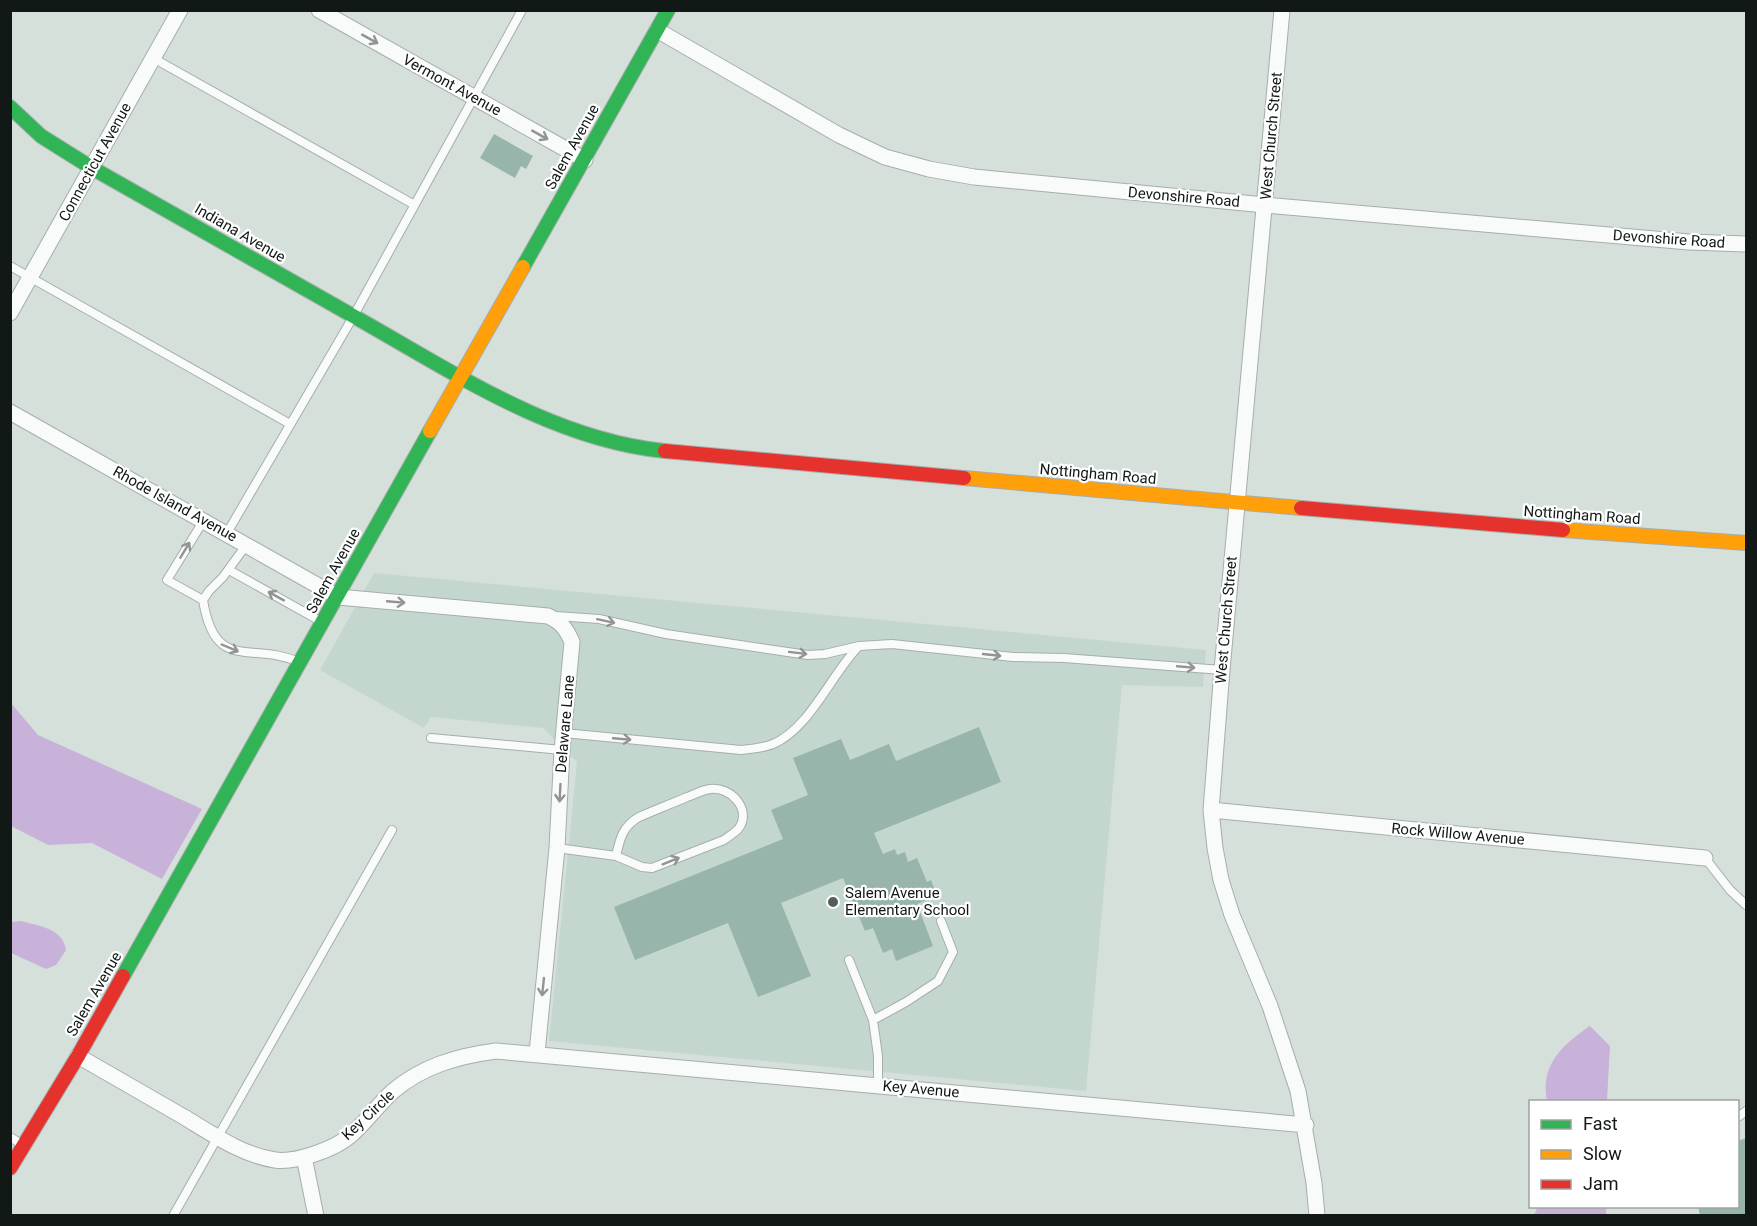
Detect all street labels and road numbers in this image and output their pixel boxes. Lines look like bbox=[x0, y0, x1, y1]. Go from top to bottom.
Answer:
street label: Vermont Avenue bbox=[400, 50, 504, 120]
street label: West Church Street bbox=[1256, 71, 1286, 201]
street label: Connecticut Avenue bbox=[55, 99, 135, 225]
street label: Salem Avenue bbox=[541, 101, 603, 193]
street label: Devonshire Road bbox=[1127, 183, 1241, 211]
street label: Indiana Avenue bbox=[191, 200, 289, 266]
street label: Devonshire Road bbox=[1612, 226, 1726, 252]
street label: Nottingham Road bbox=[1039, 460, 1157, 488]
street label: Rhode Island Avenue bbox=[110, 462, 240, 546]
street label: Nottingham Road bbox=[1523, 502, 1641, 528]
street label: Salem Avenue bbox=[302, 525, 364, 617]
street label: West Church Street bbox=[1211, 555, 1241, 685]
street label: Delaware Lane bbox=[552, 674, 578, 774]
street label: Rock Willow Avenue bbox=[1391, 819, 1525, 849]
street label: Salem Avenue bbox=[63, 949, 125, 1039]
street label: Key Avenue bbox=[882, 1077, 960, 1101]
street label: Key Circle bbox=[338, 1086, 398, 1144]

